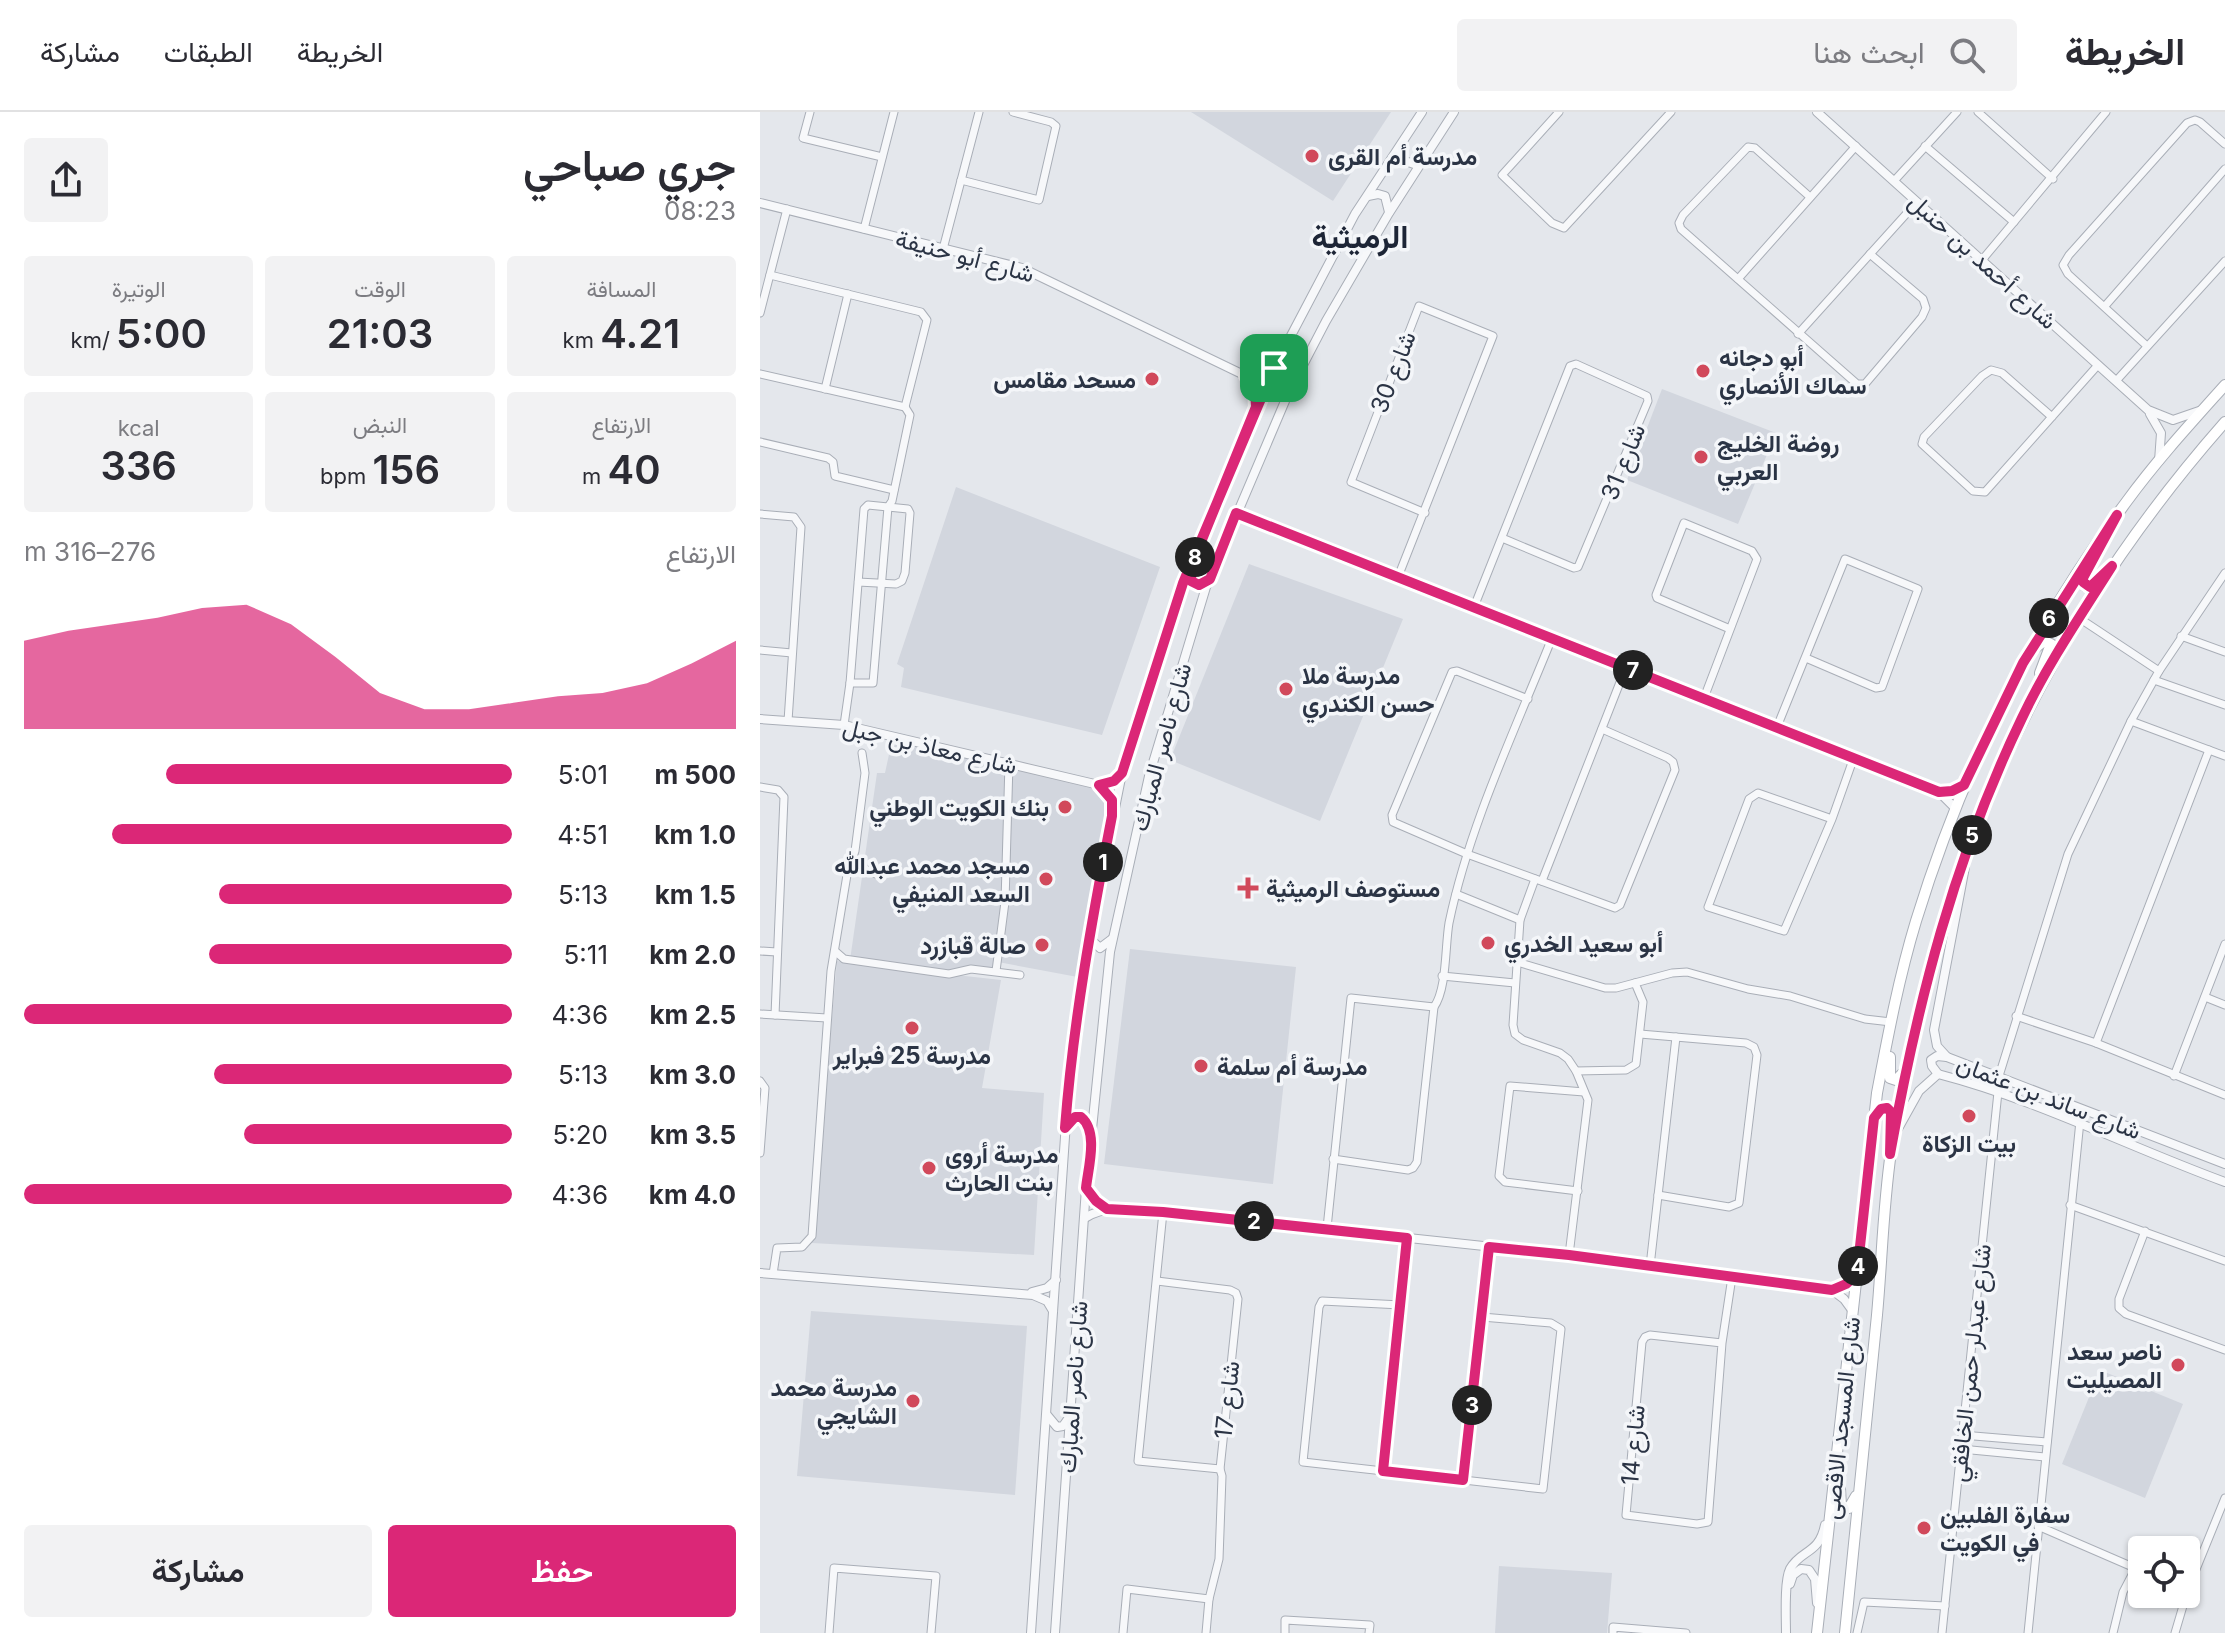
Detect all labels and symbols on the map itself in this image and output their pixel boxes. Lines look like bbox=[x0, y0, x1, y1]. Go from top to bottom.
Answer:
place label: مدرسة أم القرى bbox=[1328, 142, 1477, 173]
marker: مدرسة أم القرى bbox=[1303, 147, 1321, 165]
street label: شارع أحمد بن حنبل bbox=[1901, 187, 2063, 337]
district label: الرميثية bbox=[1311, 217, 1409, 257]
street label: شارع أبو حنيفة bbox=[892, 224, 1038, 290]
street label: شارع 30 bbox=[1364, 327, 1424, 418]
pin bbox=[1240, 334, 1308, 402]
place label: أبو دجانه سماك الأنصاري bbox=[1719, 343, 1867, 406]
marker: أبو دجانه سماك الأنصاري bbox=[1694, 362, 1712, 380]
place label: مسحد مقامس bbox=[993, 365, 1136, 394]
marker: مسحد مقامس bbox=[1143, 370, 1161, 388]
street label: شارع 31 bbox=[1595, 420, 1653, 505]
place label: روضة الخليج العربي bbox=[1717, 429, 1839, 492]
marker: روضة الخليج العربي bbox=[1692, 448, 1710, 466]
pin: 8 bbox=[1175, 537, 1215, 577]
pin: 6 bbox=[2029, 598, 2069, 638]
pin: 7 bbox=[1613, 650, 1653, 690]
street label: شارع ناصر المبارك bbox=[1125, 660, 1199, 835]
place label: مدرسة ملا حسن الكندري bbox=[1302, 661, 1435, 724]
marker: مدرسة ملا حسن الكندري bbox=[1277, 680, 1295, 698]
street label: شارع معاذ بن جبل bbox=[840, 712, 1020, 782]
place label: بنك الكويت الوطني bbox=[869, 793, 1049, 828]
marker: بنك الكويت الوطني bbox=[1056, 798, 1074, 816]
pin: 5 bbox=[1952, 815, 1992, 855]
pin: 1 bbox=[1083, 842, 1123, 882]
place label: مسجد محمد عبدالله السعد المنيفي bbox=[834, 851, 1030, 914]
marker: مسجد محمد عبدالله السعد المنيفي bbox=[1037, 870, 1055, 888]
place label: مستوصف الرميثية bbox=[1266, 874, 1440, 904]
marker: مستوصف الرميثية bbox=[1237, 877, 1259, 899]
place label: أبو سعيد الخدري bbox=[1504, 929, 1663, 964]
place label: صالة قبازرد bbox=[920, 931, 1026, 961]
marker: أبو سعيد الخدري bbox=[1479, 934, 1497, 952]
marker: صالة قبازرد bbox=[1033, 936, 1051, 954]
marker: مدرسة 25 فبراير bbox=[903, 1019, 921, 1037]
place label: مدرسة 25 فبراير bbox=[832, 1041, 991, 1071]
street label: شارع ساند بن عثمان bbox=[1952, 1048, 2145, 1147]
place label: مدرسة أم سلمة bbox=[1217, 1052, 1367, 1083]
marker: مدرسة أم سلمة bbox=[1192, 1057, 1210, 1075]
marker: بيت الزكاة bbox=[1960, 1107, 1978, 1125]
place label: بيت الزكاة bbox=[1922, 1129, 2016, 1159]
place label: مدرسة أروى بنت الحارث bbox=[945, 1140, 1059, 1198]
marker: مدرسة أروى بنت الحارث bbox=[920, 1159, 938, 1177]
pin: 2 bbox=[1234, 1201, 1274, 1241]
street label: شارع عبدلر حمن الخافقي bbox=[1943, 1243, 2002, 1484]
pin: 4 bbox=[1838, 1246, 1878, 1286]
street label: شارع ناصر المبارك bbox=[1053, 1300, 1095, 1474]
street label: شارع المسجد الاقصى bbox=[1816, 1315, 1868, 1521]
place label: ناصر سعد المصيليت bbox=[2067, 1337, 2162, 1394]
marker: ناصر سعد المصيليت bbox=[2169, 1356, 2187, 1374]
street label: شارع 17 bbox=[1208, 1360, 1248, 1441]
place label: مدرسة محمد الشايجي bbox=[770, 1373, 897, 1436]
pin: 3 bbox=[1452, 1385, 1492, 1425]
marker: مدرسة محمد الشايجي bbox=[904, 1392, 922, 1410]
street label: شارع 14 bbox=[1615, 1404, 1653, 1486]
place label: سفارة الفلبين في الكويت bbox=[1940, 1500, 2070, 1563]
marker: سفارة الفلبين في الكويت bbox=[1915, 1519, 1933, 1537]

